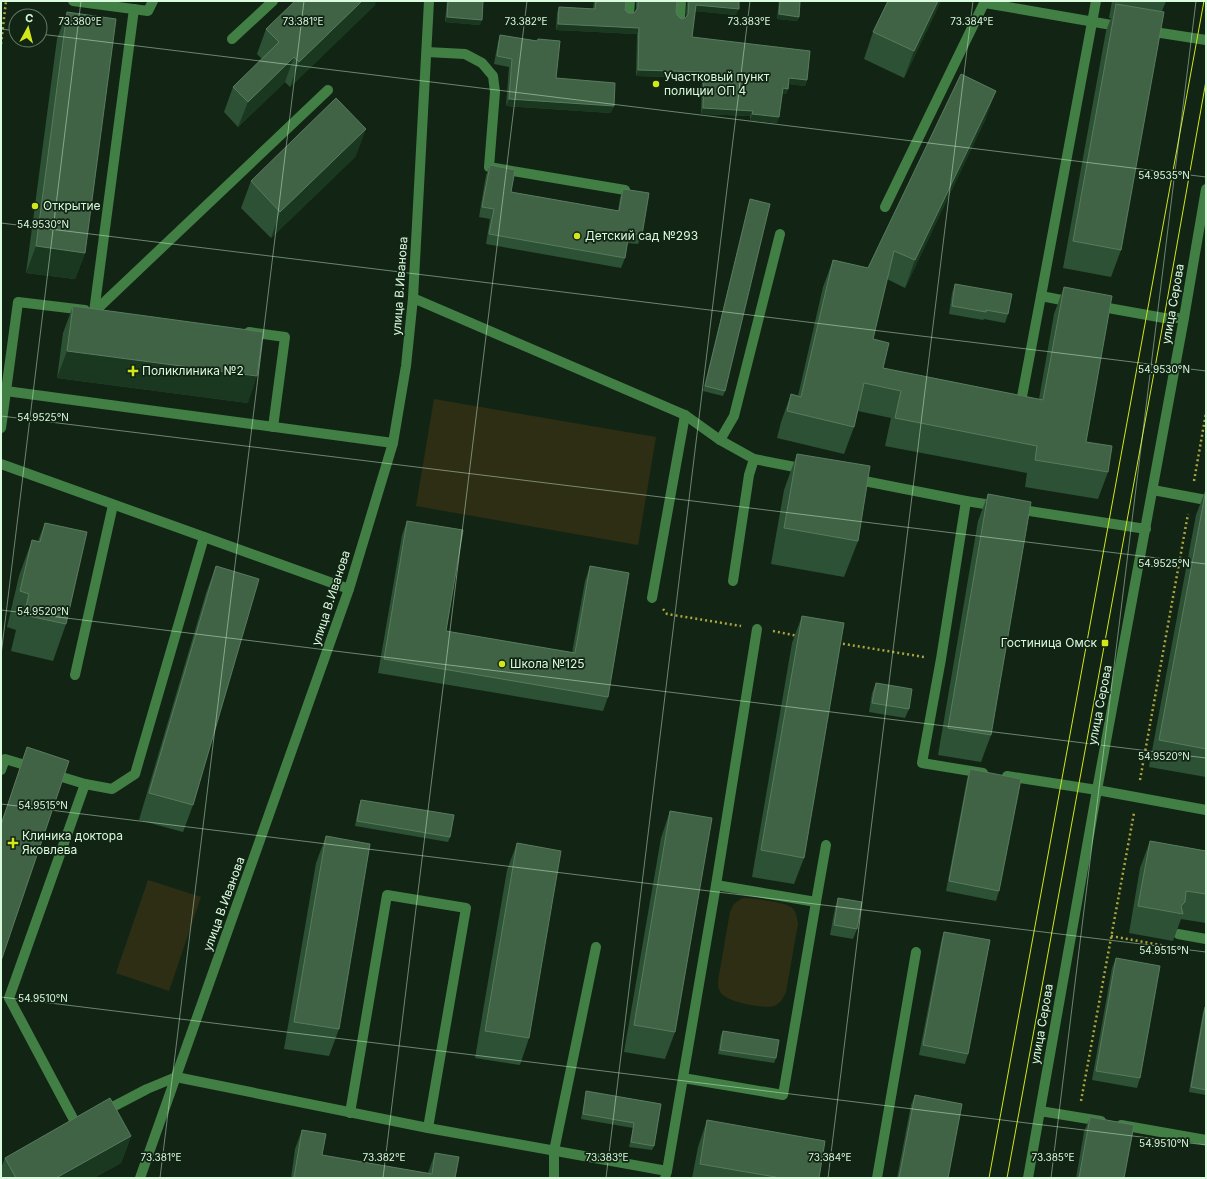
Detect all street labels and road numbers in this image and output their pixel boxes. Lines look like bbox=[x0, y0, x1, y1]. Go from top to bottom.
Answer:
street label: улица В.Иванова bbox=[389, 236, 410, 336]
street label: улица Серова bbox=[1158, 263, 1187, 345]
street label: улица В.Иванова bbox=[308, 548, 353, 647]
street label: улица Серова bbox=[1084, 664, 1115, 746]
street label: улица В.Иванова bbox=[200, 855, 248, 953]
street label: улица Серова bbox=[1027, 983, 1056, 1065]

